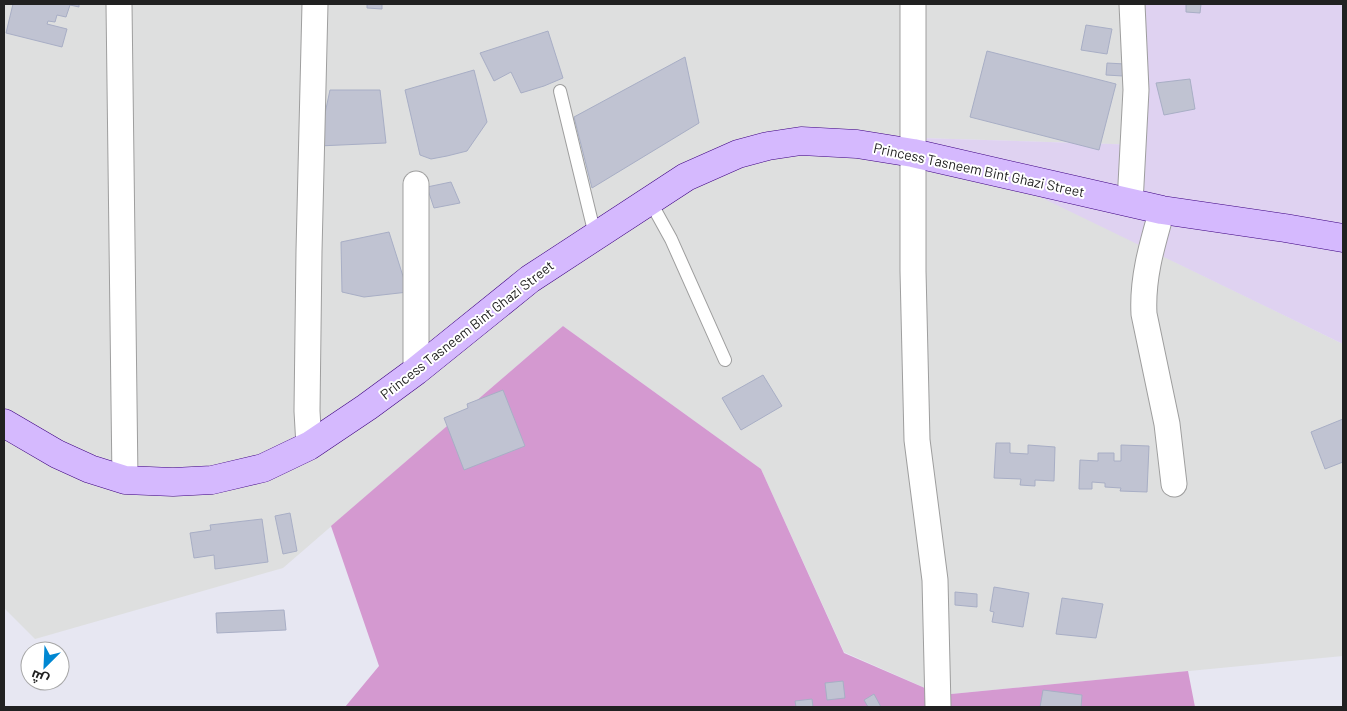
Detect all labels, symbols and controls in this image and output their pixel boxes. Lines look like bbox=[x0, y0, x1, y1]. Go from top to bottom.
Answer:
street label: Princess Tasneem Bint Ghazi Street bbox=[872, 139, 1086, 200]
street label: Princess Tasneem Bint Ghazi Street bbox=[377, 257, 557, 403]
north arrow bbox=[20, 641, 70, 691]
text: ش bbox=[28, 666, 52, 690]

